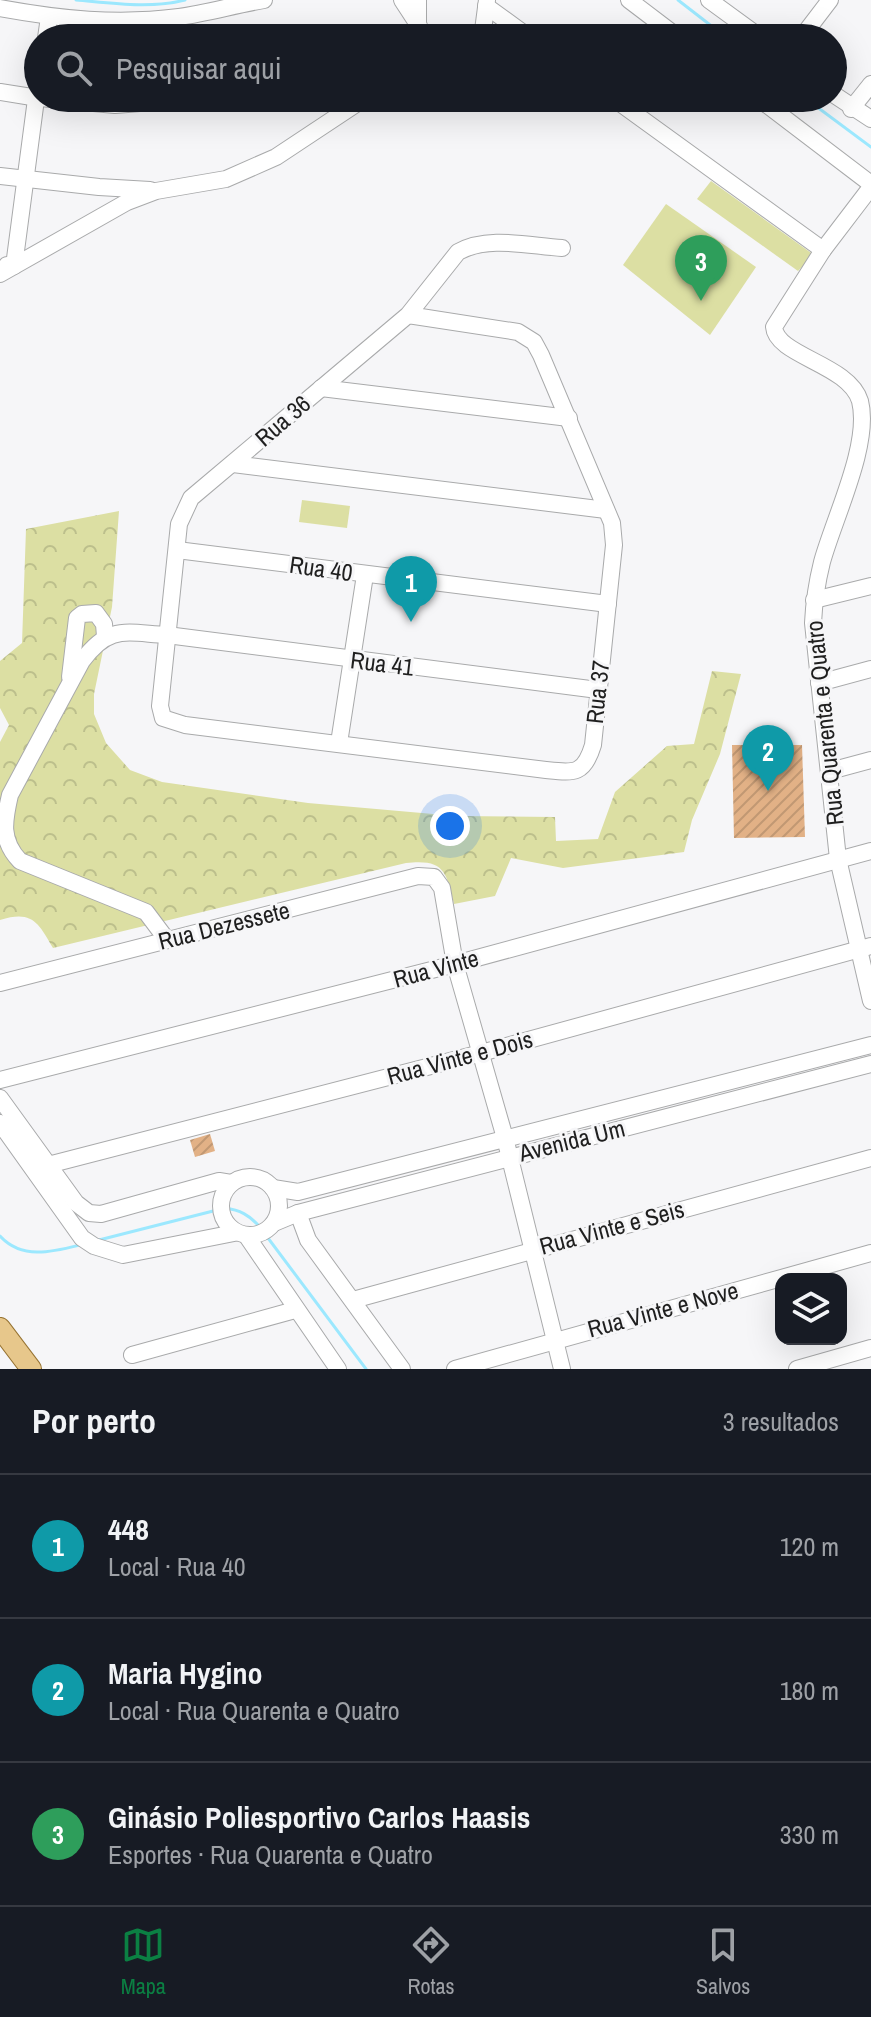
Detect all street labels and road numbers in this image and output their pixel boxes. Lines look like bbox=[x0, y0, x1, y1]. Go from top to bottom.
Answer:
street label: Rua 36 bbox=[248, 387, 317, 453]
street label: Rua 40 bbox=[287, 548, 355, 588]
street label: Rua Quarenta e Quatro bbox=[797, 619, 851, 827]
street label: Rua 41 bbox=[349, 643, 416, 683]
street label: Rua 37 bbox=[578, 659, 616, 725]
street label: Rua Dezessete bbox=[155, 893, 293, 957]
street label: Rua Vinte bbox=[389, 941, 482, 995]
street label: Rua Vinte e Dois bbox=[383, 1022, 536, 1092]
street label: Avenida Um bbox=[515, 1111, 628, 1169]
street label: Rua Vinte e Seis bbox=[536, 1192, 688, 1262]
street label: Rua Vinte e Nove bbox=[584, 1274, 742, 1345]

